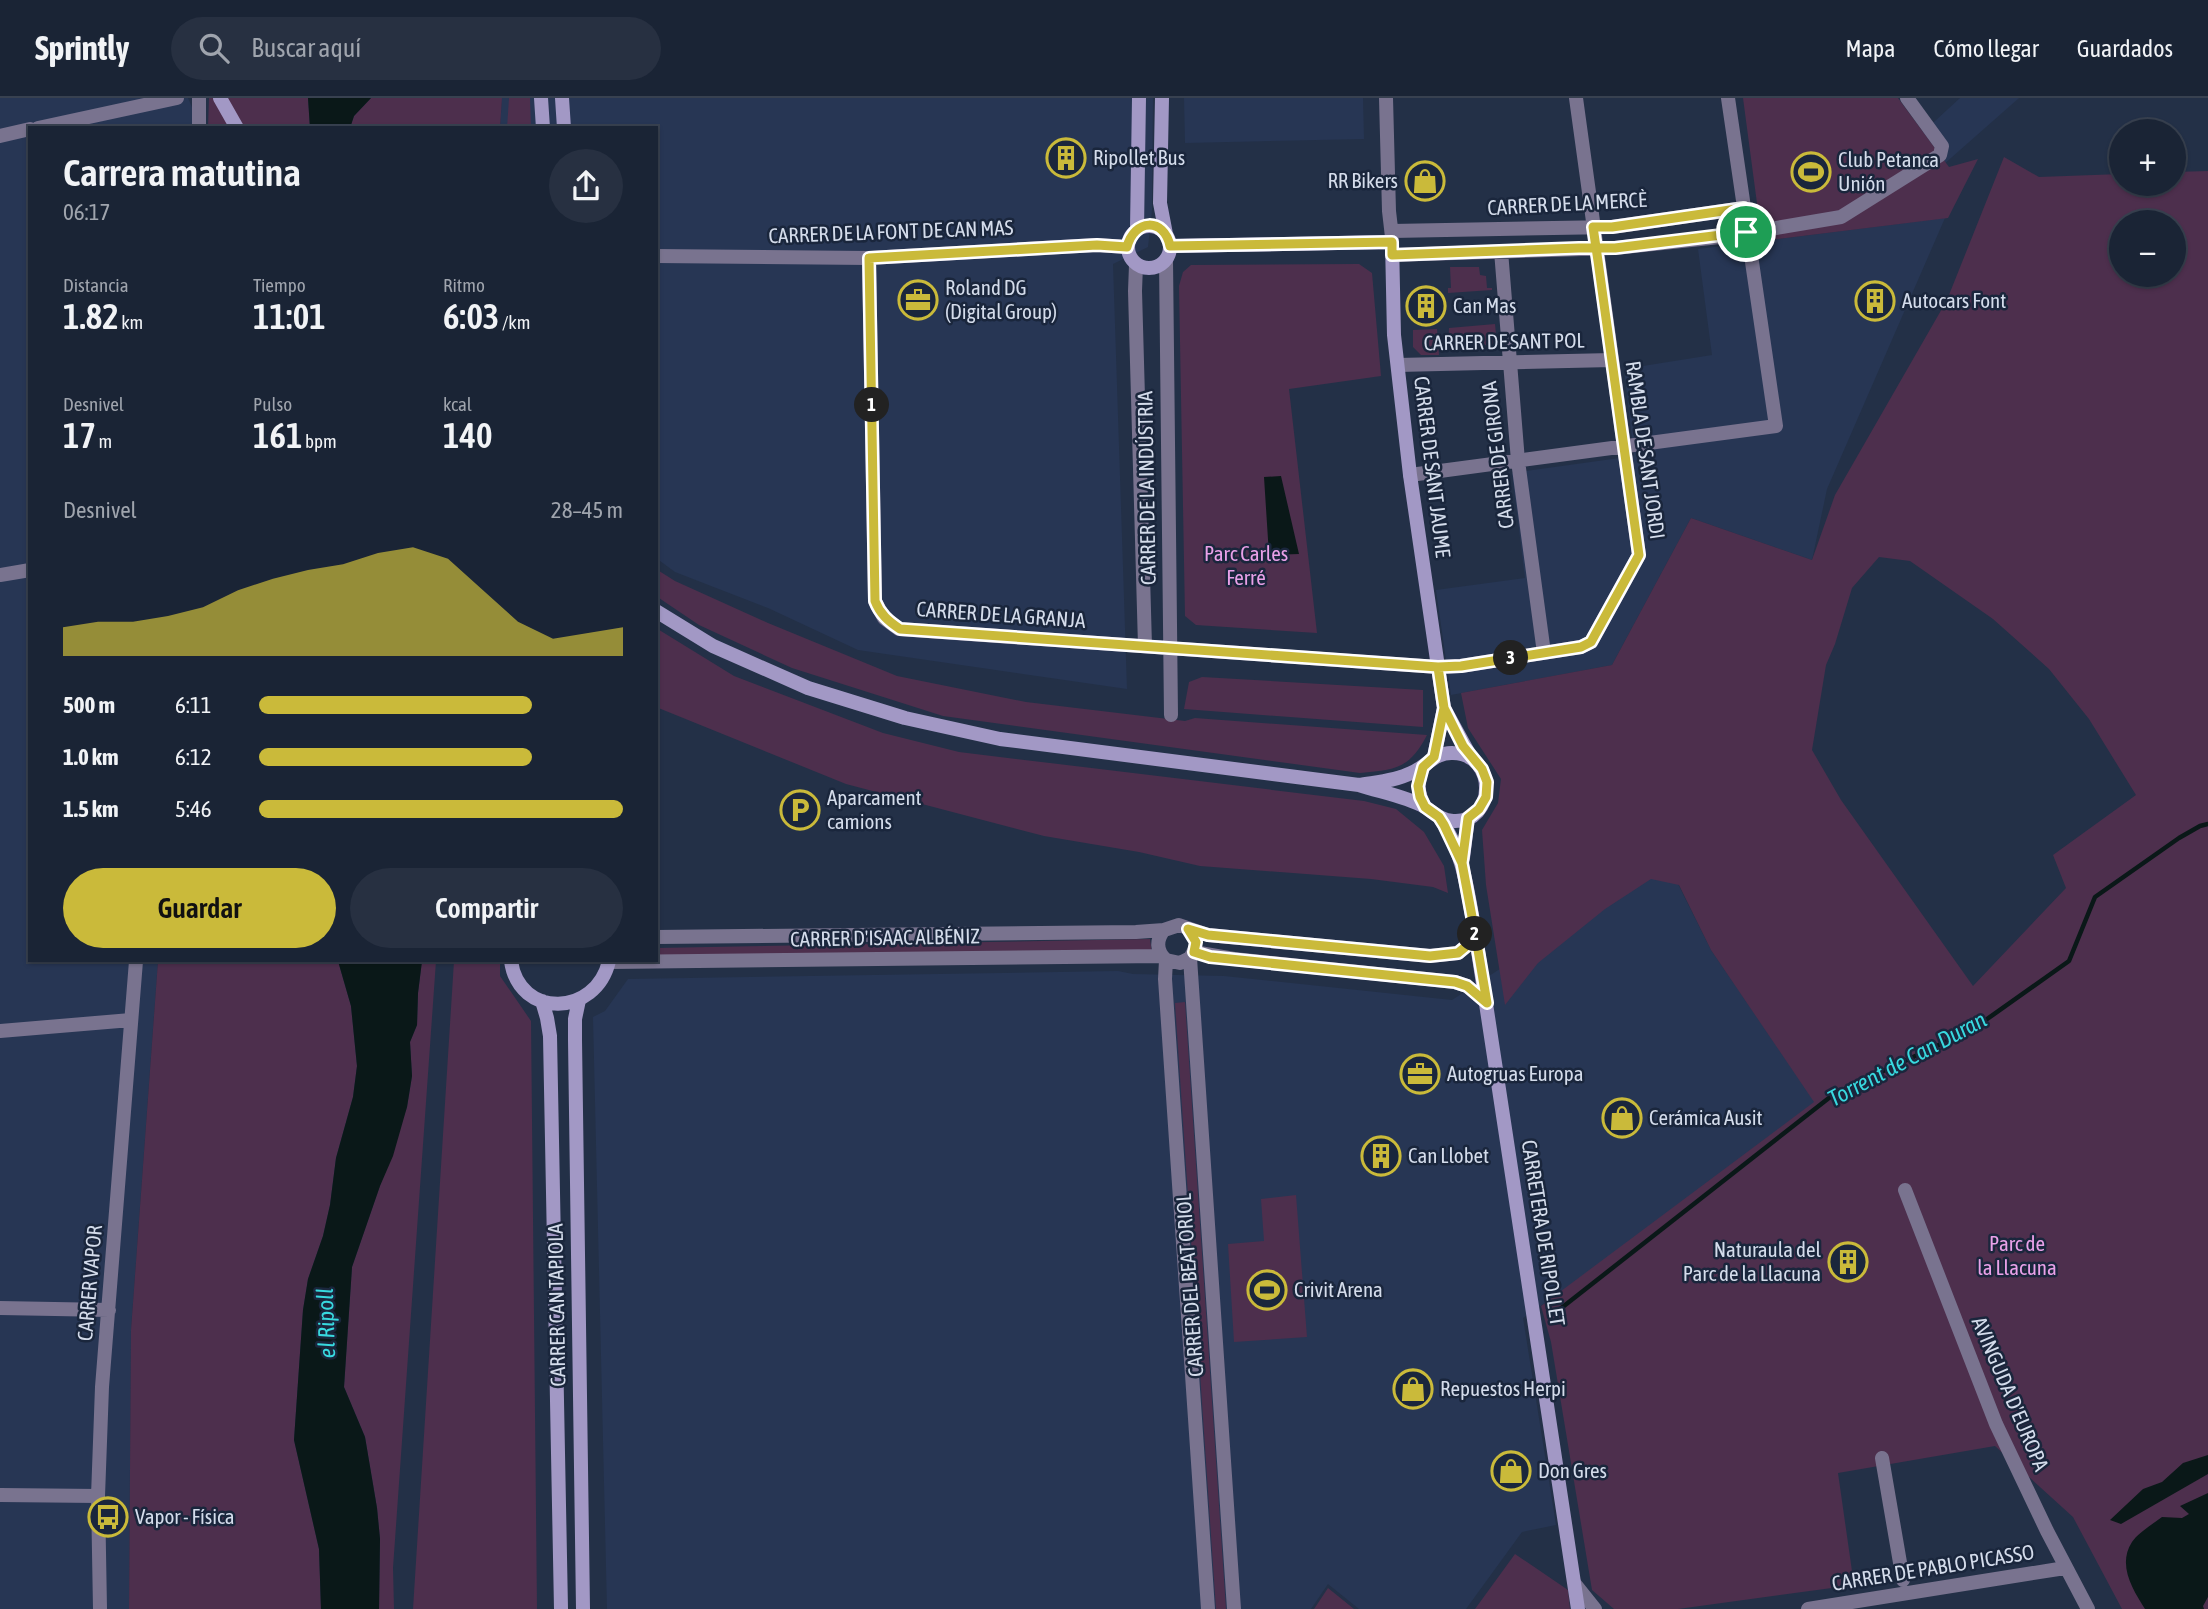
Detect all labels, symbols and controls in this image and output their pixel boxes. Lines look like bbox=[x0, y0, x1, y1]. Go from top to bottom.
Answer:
search box bbox=[171, 17, 661, 80]
text: Sprintly bbox=[35, 29, 129, 67]
icon: search bbox=[195, 29, 233, 67]
text: Buscar aquí bbox=[251, 33, 361, 63]
text: Mapa bbox=[1846, 35, 1895, 62]
text: Cómo llegar bbox=[1933, 35, 2039, 62]
text: Guardados bbox=[2077, 35, 2173, 62]
map controls bbox=[2109, 119, 2186, 287]
button: + bbox=[2109, 119, 2186, 196]
building icon: Ripollet Bus bbox=[1045, 137, 1087, 179]
place label: Ripollet Bus bbox=[1093, 145, 1185, 169]
place label: Club Petanca Unión bbox=[1838, 147, 1939, 195]
button: share bbox=[549, 149, 623, 223]
text: Carrera matutina bbox=[63, 151, 301, 194]
sports icon: Club Petanca Unión bbox=[1790, 151, 1832, 193]
shop icon: RR Bikers bbox=[1404, 160, 1446, 202]
place label: RR Bikers bbox=[1327, 168, 1398, 192]
street label: CARRER DE LA MERCÈ bbox=[1487, 187, 1647, 219]
text: 06:17 bbox=[63, 199, 110, 225]
pin bbox=[1716, 202, 1776, 262]
button: − bbox=[2109, 210, 2186, 287]
icon: arrive bbox=[1727, 213, 1765, 251]
street label: CARRER DE LA FONT DE CAN MAS bbox=[768, 215, 1014, 247]
text: Distancia bbox=[63, 274, 128, 296]
text: Tiempo bbox=[253, 274, 306, 296]
text: Ritmo bbox=[443, 274, 485, 296]
place label: Roland DG (Digital Group) bbox=[945, 275, 1057, 323]
office icon: Roland DG (Digital Group) bbox=[897, 279, 939, 321]
building icon: Autocars Font bbox=[1854, 280, 1896, 322]
building icon: Can Mas bbox=[1405, 285, 1447, 327]
place label: Autocars Font bbox=[1902, 288, 2006, 312]
place label: Can Mas bbox=[1453, 293, 1517, 317]
text: 1.82 bbox=[63, 296, 119, 336]
text: 11:01 bbox=[253, 296, 326, 336]
text: 6:03 bbox=[443, 296, 499, 336]
text: km bbox=[119, 311, 143, 333]
text: /km bbox=[499, 311, 530, 333]
street label: CARRER DE SANT POL bbox=[1423, 328, 1585, 354]
street label: RAMBLA DE SANT JORDI bbox=[1622, 359, 1670, 541]
street label: CARRER DE SANT JAUME bbox=[1410, 375, 1456, 559]
street label: CARRER DE GIRONA bbox=[1476, 379, 1518, 530]
pin: 1 bbox=[854, 388, 890, 422]
street label: CARRER DE LA INDÚSTRIA bbox=[1132, 390, 1160, 585]
text: Desnivel bbox=[63, 393, 124, 415]
text: Pulso bbox=[253, 393, 292, 415]
text: kcal bbox=[443, 393, 472, 415]
text: 1 bbox=[867, 393, 876, 415]
text: 17 bbox=[63, 415, 96, 455]
text: 161 bbox=[253, 415, 302, 455]
text: 140 bbox=[443, 415, 492, 455]
text: m bbox=[96, 430, 112, 452]
text: bpm bbox=[302, 430, 337, 452]
text: Desnivel bbox=[63, 497, 137, 523]
text: 28–45 m bbox=[551, 497, 623, 523]
park label: Parc Carles Ferré bbox=[1204, 541, 1288, 589]
street label: CARRER DE LA GRANJA bbox=[916, 596, 1087, 632]
pin: 3 bbox=[1494, 640, 1528, 676]
text: 3 bbox=[1506, 646, 1515, 668]
text: 500 m bbox=[63, 692, 115, 718]
text: 6:11 bbox=[175, 692, 212, 718]
text: 1.0 km bbox=[63, 744, 119, 770]
text: 6:12 bbox=[175, 744, 212, 770]
place label: Aparcament camions bbox=[827, 785, 922, 833]
parking icon: Aparcament camions bbox=[779, 789, 821, 831]
text: 1.5 km bbox=[63, 796, 119, 822]
text: 5:46 bbox=[175, 796, 212, 822]
button: Guardar bbox=[63, 868, 336, 948]
button: Compartir bbox=[350, 868, 623, 948]
pin: 2 bbox=[1458, 916, 1492, 952]
text: 2 bbox=[1470, 922, 1479, 944]
street label: CARRER D'ISAAC ALBÉNIZ bbox=[790, 923, 980, 951]
water label: Torrent de Can Duran bbox=[1823, 1006, 1991, 1112]
office icon: Autogruas Europa bbox=[1399, 1053, 1441, 1095]
place label: Autogruas Europa bbox=[1447, 1061, 1583, 1085]
shop icon: Cerámica Ausit bbox=[1601, 1097, 1643, 1139]
place label: Cerámica Ausit bbox=[1649, 1105, 1763, 1129]
building icon: Can Llobet bbox=[1360, 1135, 1402, 1177]
street label: CARRETERA DE RIPOLLET bbox=[1517, 1138, 1571, 1328]
place label: Can Llobet bbox=[1408, 1143, 1489, 1167]
street label: CARRER DEL BEAT ORIOL bbox=[1171, 1193, 1207, 1378]
street label: CARRER VAPOR bbox=[72, 1223, 106, 1342]
street label: CARRER CAN TAPIOLA bbox=[543, 1223, 569, 1387]
park label: Parc de la Llacuna bbox=[1977, 1231, 2057, 1279]
place label: Naturaula del Parc de la Llacuna bbox=[1683, 1237, 1821, 1285]
building icon: Naturaula del Parc de la Llacuna bbox=[1827, 1241, 1869, 1283]
sports icon: Crivit Arena bbox=[1246, 1269, 1288, 1311]
place label: Crivit Arena bbox=[1294, 1277, 1383, 1301]
water label: el Ripoll bbox=[312, 1287, 340, 1359]
street label: AVINGUDA D'EUROPA bbox=[1968, 1313, 2055, 1475]
shop icon: Repuestos Herpi bbox=[1392, 1368, 1434, 1410]
place label: Repuestos Herpi bbox=[1440, 1376, 1566, 1400]
shop icon: Don Gres bbox=[1490, 1450, 1532, 1492]
place label: Don Gres bbox=[1538, 1458, 1607, 1482]
bus stop icon: Vapor - Física bbox=[87, 1496, 129, 1538]
place label: Vapor - Física bbox=[135, 1504, 235, 1528]
street label: CARRER DE PABLO PICASSO bbox=[1830, 1539, 2036, 1595]

